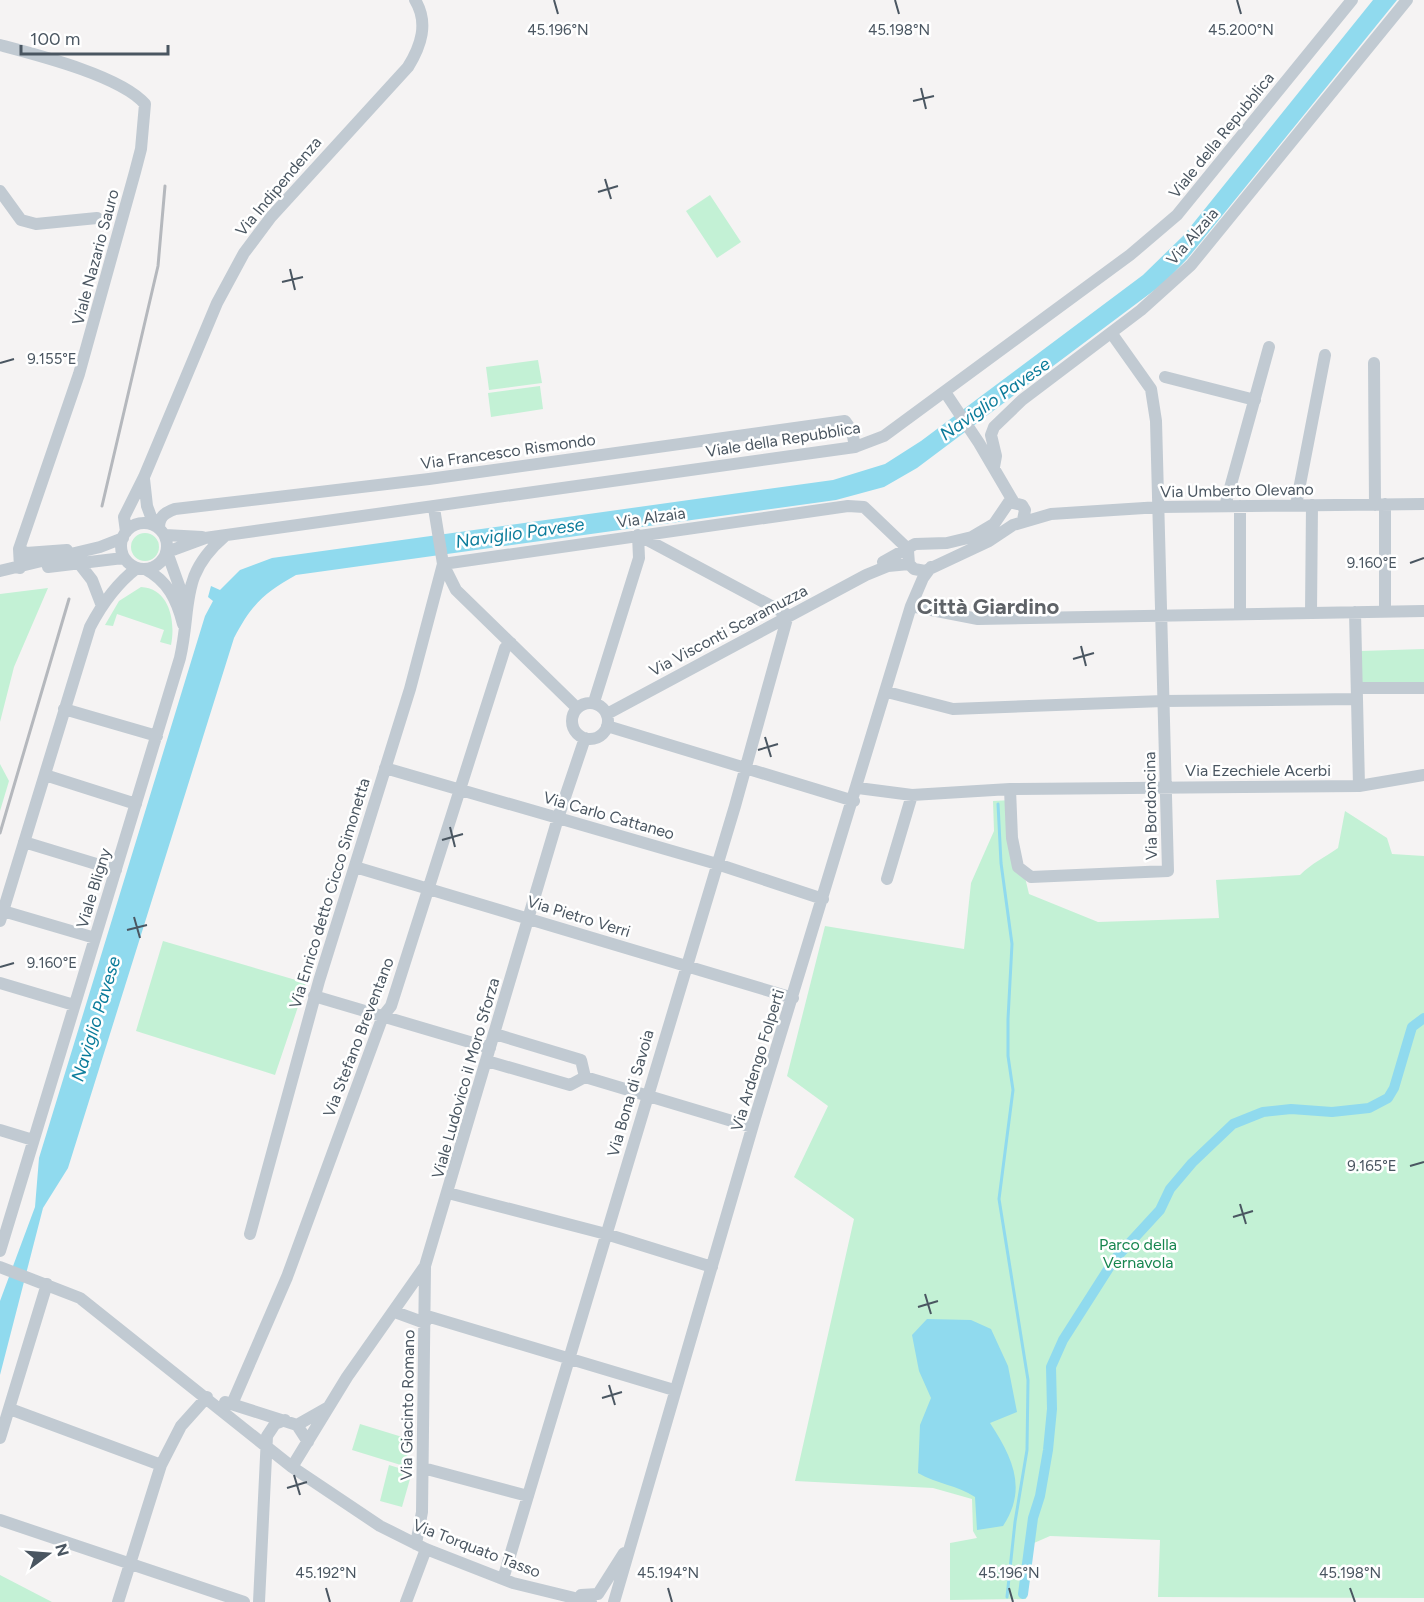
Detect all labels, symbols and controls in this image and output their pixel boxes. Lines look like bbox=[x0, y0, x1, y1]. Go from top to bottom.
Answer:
scale bar bbox=[21, 18, 168, 56]
text: 45.196°N bbox=[527, 21, 589, 39]
text: 45.198°N bbox=[868, 21, 930, 39]
text: 45.200°N bbox=[1208, 21, 1274, 39]
text: 100 m bbox=[30, 28, 80, 50]
street label: Viale della Repubblica bbox=[1165, 69, 1278, 202]
street label: Via Indipendenza bbox=[231, 133, 325, 240]
street label: Viale Nazario Sauro bbox=[68, 187, 123, 327]
street label: Via Alzaia bbox=[1163, 204, 1222, 269]
text: 9.155°E bbox=[27, 350, 77, 368]
water label: Naviglio Pavese bbox=[936, 353, 1055, 445]
street label: Viale della Repubblica bbox=[704, 418, 862, 461]
street label: Via Francesco Rismondo bbox=[419, 430, 597, 473]
street label: Via Umberto Olevano bbox=[1160, 480, 1314, 501]
street label: Via Alzaia bbox=[616, 503, 687, 532]
water label: Naviglio Pavese bbox=[454, 513, 586, 553]
text: 9.160°E bbox=[1347, 554, 1397, 572]
street label: Via Visconti Scaramuzza bbox=[646, 581, 811, 680]
district label: Città Giardino bbox=[917, 593, 1059, 620]
street label: Via Bordoncina bbox=[1140, 752, 1161, 860]
street label: Via Ezechiele Acerbi bbox=[1185, 761, 1331, 780]
street label: Via Enrico detto Cicco Simonetta bbox=[285, 776, 374, 1011]
street label: Via Carlo Cattaneo bbox=[541, 788, 677, 843]
street label: Viale Bligny bbox=[72, 845, 115, 931]
street label: Via Pietro Verri bbox=[525, 892, 633, 941]
text: 9.160°E bbox=[27, 954, 77, 972]
water label: Naviglio Pavese bbox=[66, 954, 126, 1084]
street label: Via Stefano Breventano bbox=[319, 955, 398, 1120]
street label: Viale Ludovico il Moro Sforza bbox=[428, 976, 503, 1181]
street label: Via Ardengo Folperti bbox=[727, 987, 788, 1133]
street label: Via Bona di Savoia bbox=[603, 1027, 658, 1159]
text: 9.165°E bbox=[1347, 1157, 1397, 1175]
park label: Parco della Vernavola bbox=[1099, 1235, 1177, 1272]
street label: Via Giacinto Romano bbox=[397, 1329, 418, 1481]
street label: Via Torquato Tasso bbox=[410, 1515, 543, 1582]
north arrow bbox=[18, 1524, 78, 1584]
text: N bbox=[51, 1541, 73, 1559]
text: 45.192°N bbox=[295, 1564, 357, 1582]
text: 45.194°N bbox=[637, 1564, 699, 1582]
text: 45.196°N bbox=[978, 1564, 1040, 1582]
text: 45.198°N bbox=[1319, 1564, 1381, 1582]

